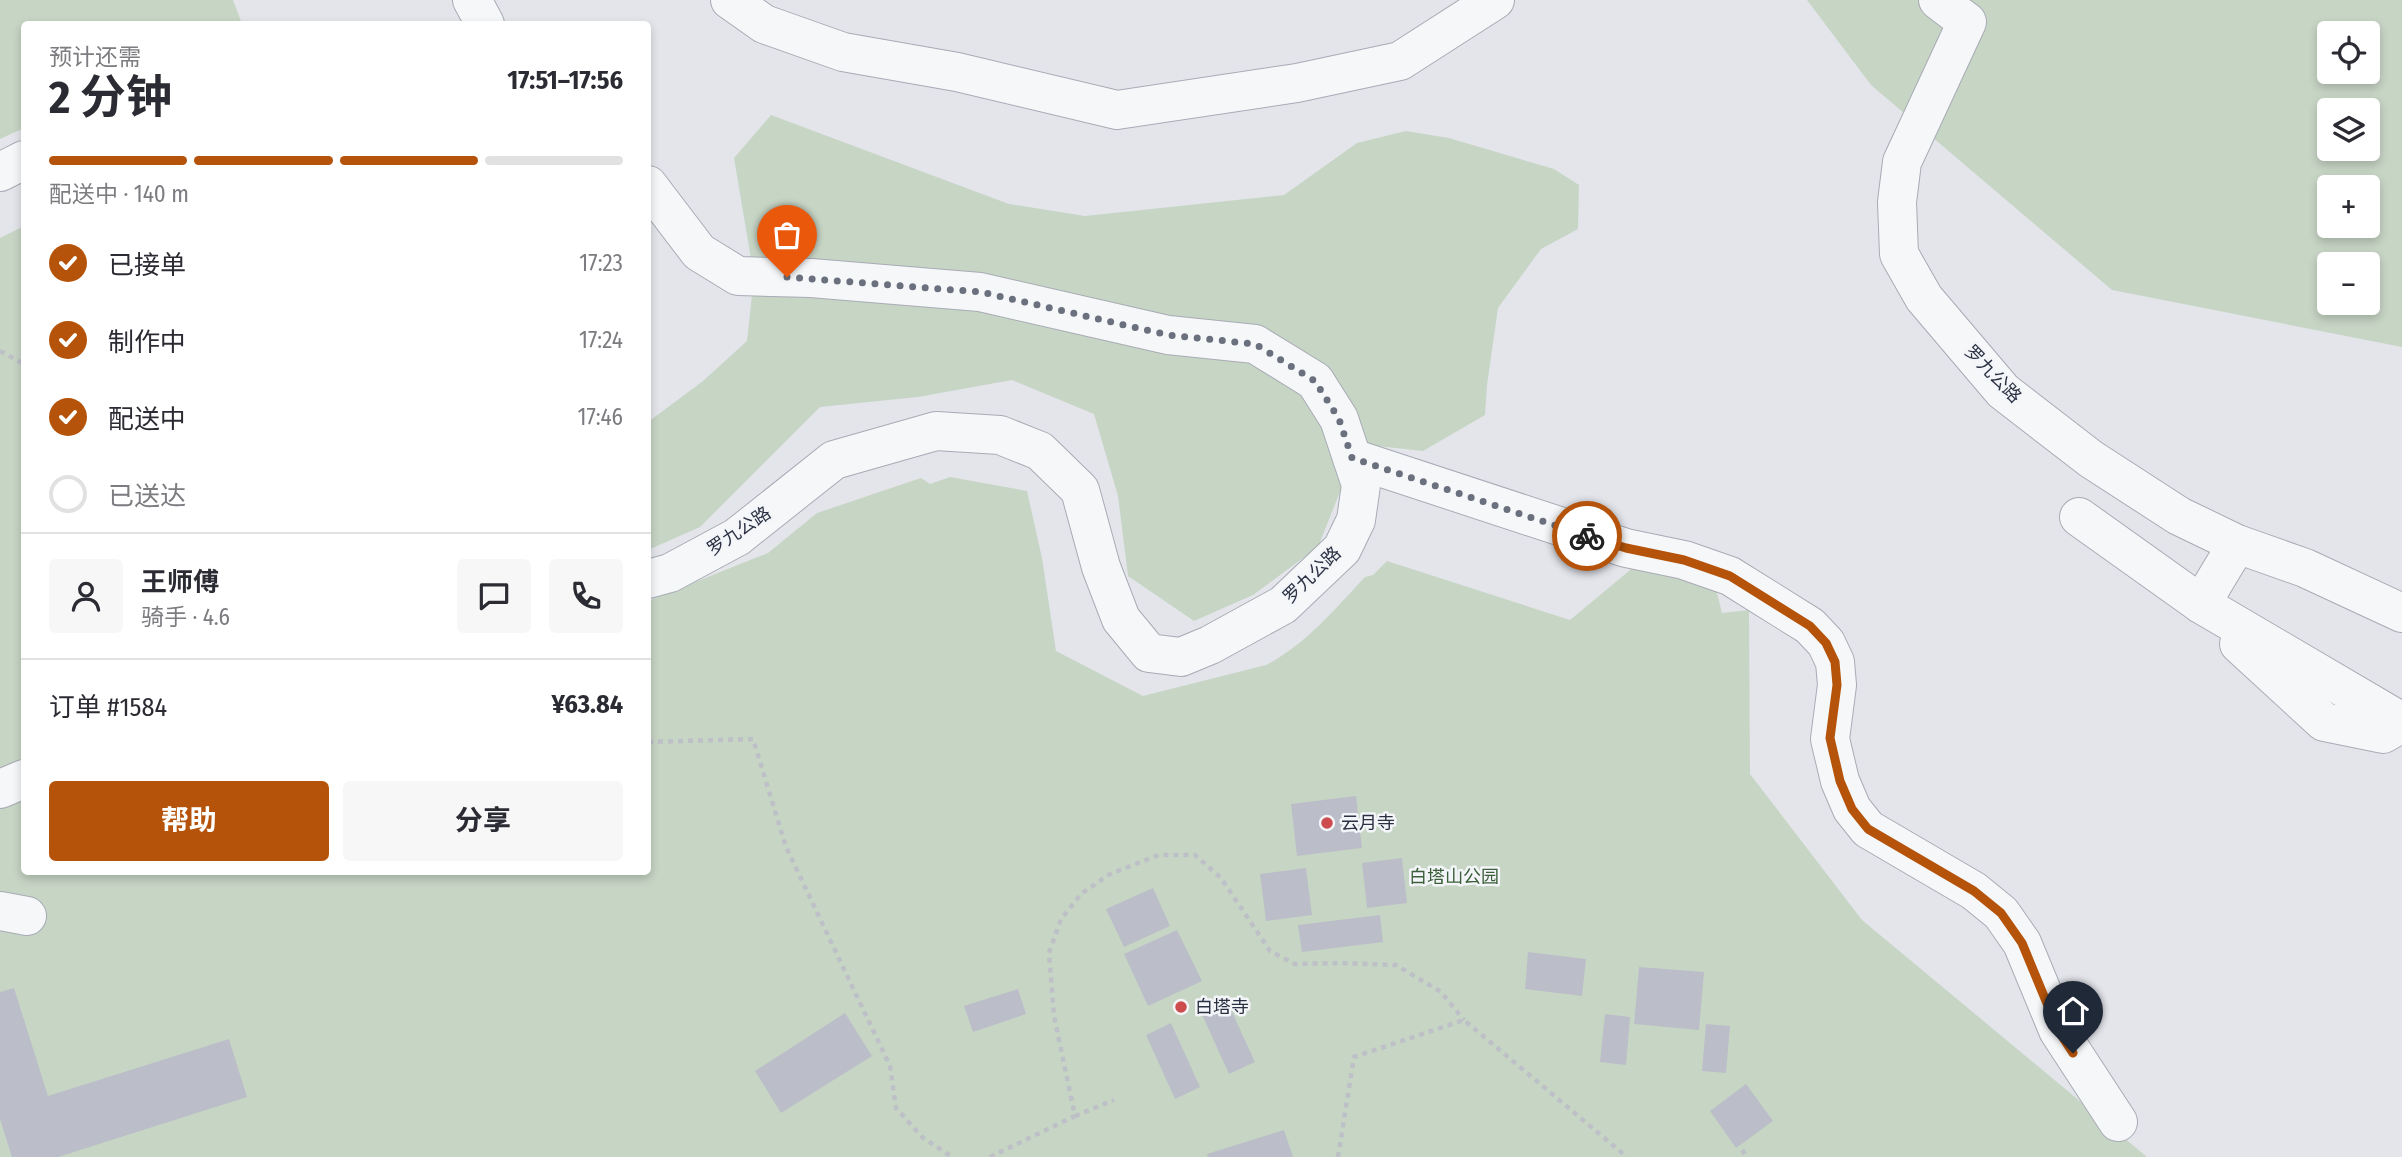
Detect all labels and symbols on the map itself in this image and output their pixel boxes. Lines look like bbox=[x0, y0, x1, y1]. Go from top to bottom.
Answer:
pin bbox=[757, 205, 817, 277]
street label: 罗九公路 bbox=[1960, 340, 2026, 408]
courier bbox=[1552, 501, 1622, 571]
street label: 罗九公路 bbox=[703, 502, 775, 560]
street label: 罗九公路 bbox=[1278, 542, 1346, 608]
place label: 云月寺 bbox=[1341, 812, 1395, 834]
marker: 云月寺 bbox=[1319, 815, 1335, 831]
park label: 白塔山公园 bbox=[1409, 866, 1499, 888]
pin bbox=[2043, 981, 2103, 1053]
place label: 白塔寺 bbox=[1195, 996, 1249, 1018]
marker: 白塔寺 bbox=[1173, 999, 1189, 1015]

